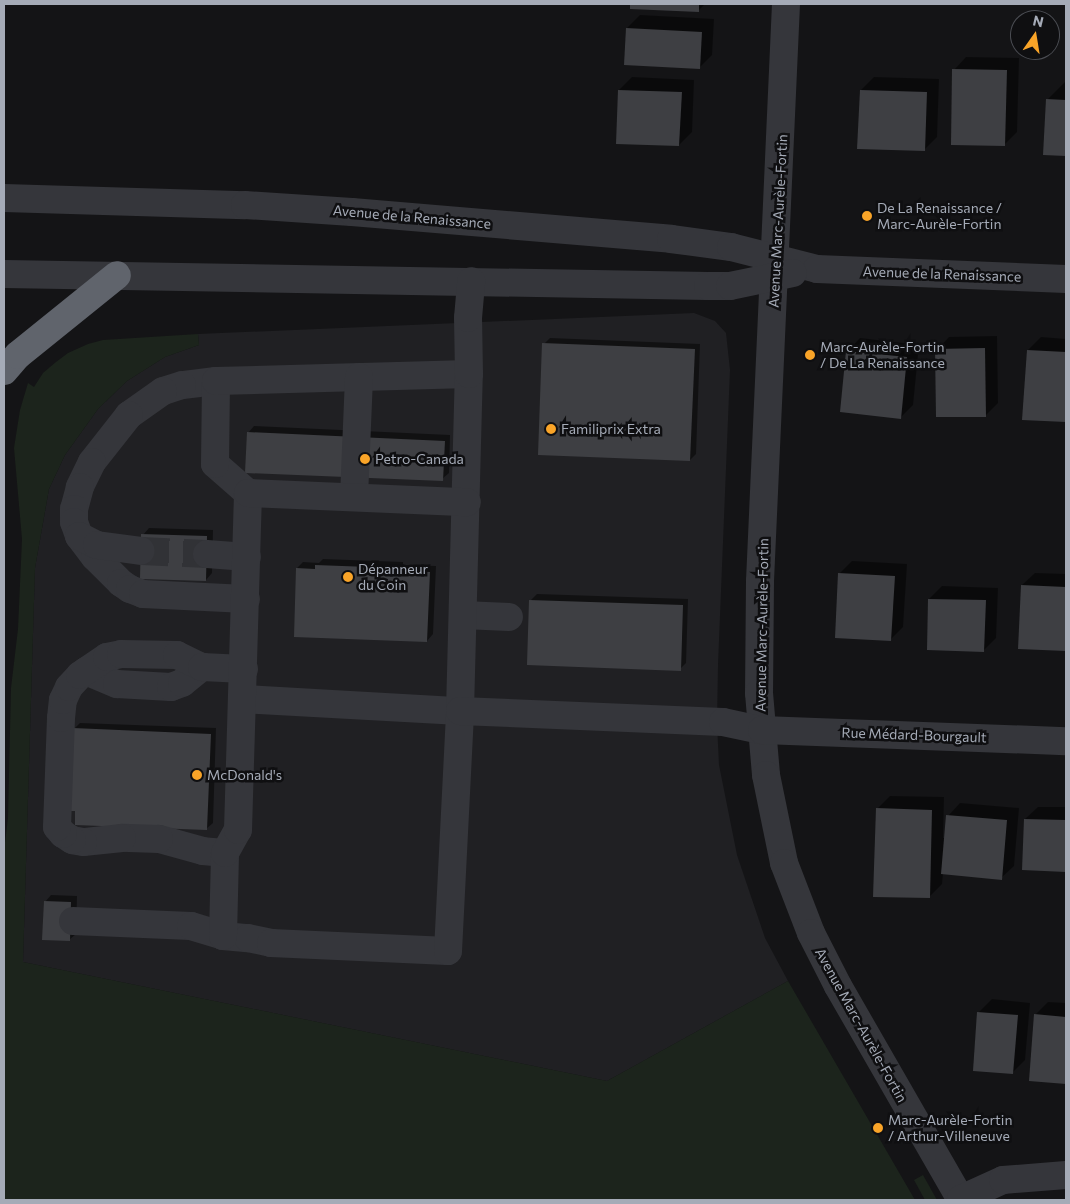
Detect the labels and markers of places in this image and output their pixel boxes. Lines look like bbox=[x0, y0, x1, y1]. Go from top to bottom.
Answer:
place label: De La Renaissance / Marc-Aurèle-Fortin bbox=[877, 200, 1002, 232]
marker: De La Renaissance / Marc-Aurèle-Fortin bbox=[861, 210, 873, 222]
place label: Marc-Aurèle-Fortin / De La Renaissance bbox=[820, 339, 945, 372]
marker: Marc-Aurèle-Fortin / De La Renaissance bbox=[804, 349, 816, 361]
place label: Familiprix Extra bbox=[561, 421, 661, 437]
marker: Familiprix Extra bbox=[545, 423, 557, 435]
place label: Petro-Canada bbox=[375, 451, 464, 467]
marker: Petro-Canada bbox=[359, 453, 371, 465]
place label: Dépanneur du Coin bbox=[358, 561, 428, 594]
marker: Dépanneur du Coin bbox=[342, 571, 354, 583]
place label: McDonald's bbox=[207, 767, 282, 783]
marker: McDonald's bbox=[191, 769, 203, 781]
place label: Marc-Aurèle-Fortin / Arthur-Villeneuve bbox=[888, 1112, 1012, 1144]
marker: Marc-Aurèle-Fortin / Arthur-Villeneuve bbox=[872, 1122, 884, 1134]

